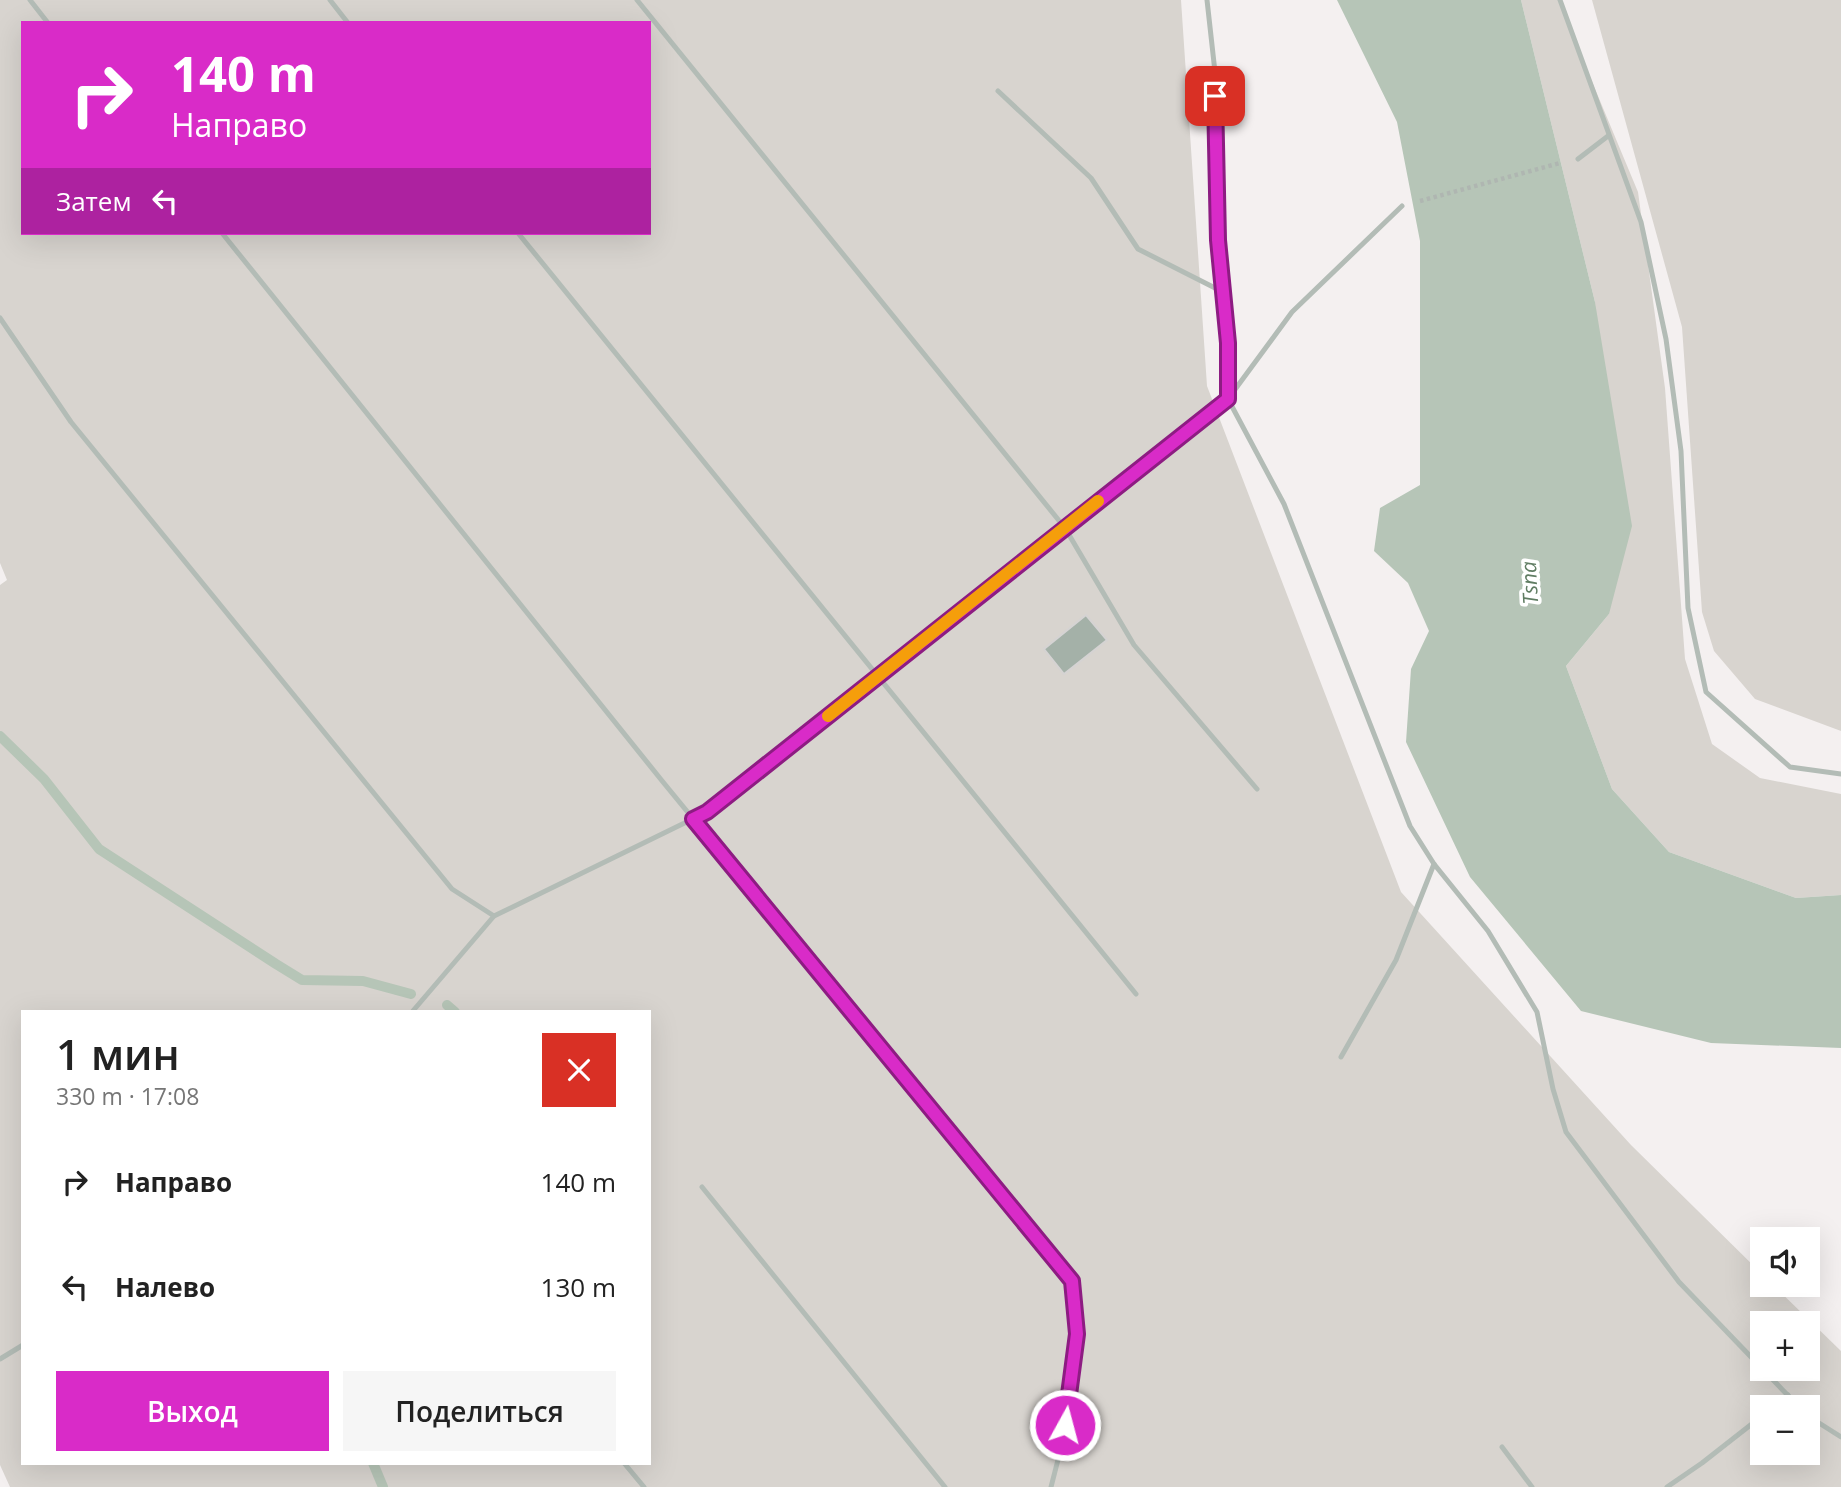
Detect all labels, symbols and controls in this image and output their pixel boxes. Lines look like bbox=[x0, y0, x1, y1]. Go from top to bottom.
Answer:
text: 140 m bbox=[171, 40, 316, 106]
icon: right bbox=[56, 49, 147, 140]
pin bbox=[1185, 66, 1245, 126]
icon: arrive bbox=[1196, 77, 1234, 115]
text: Направо bbox=[171, 103, 307, 146]
icon: left bbox=[146, 182, 184, 220]
text: Затем bbox=[56, 183, 132, 219]
water label: Tsna bbox=[1514, 560, 1544, 605]
text: 1 мин bbox=[56, 1025, 180, 1082]
button: close bbox=[542, 1033, 616, 1107]
text: 330 m · 17:08 bbox=[56, 1080, 199, 1112]
icon: right bbox=[56, 1163, 94, 1201]
text: Направо bbox=[115, 1164, 232, 1200]
text: 140 m bbox=[541, 1164, 616, 1200]
map controls bbox=[1750, 1227, 1820, 1465]
button: sound bbox=[1750, 1227, 1820, 1297]
icon: left bbox=[56, 1268, 94, 1306]
text: Налево bbox=[115, 1269, 215, 1305]
text: 130 m bbox=[541, 1269, 616, 1305]
button: + bbox=[1750, 1311, 1820, 1381]
button: Выход bbox=[56, 1371, 329, 1451]
button: Поделиться bbox=[343, 1371, 616, 1451]
position arrow bbox=[1028, 1388, 1102, 1462]
button: − bbox=[1750, 1395, 1820, 1465]

